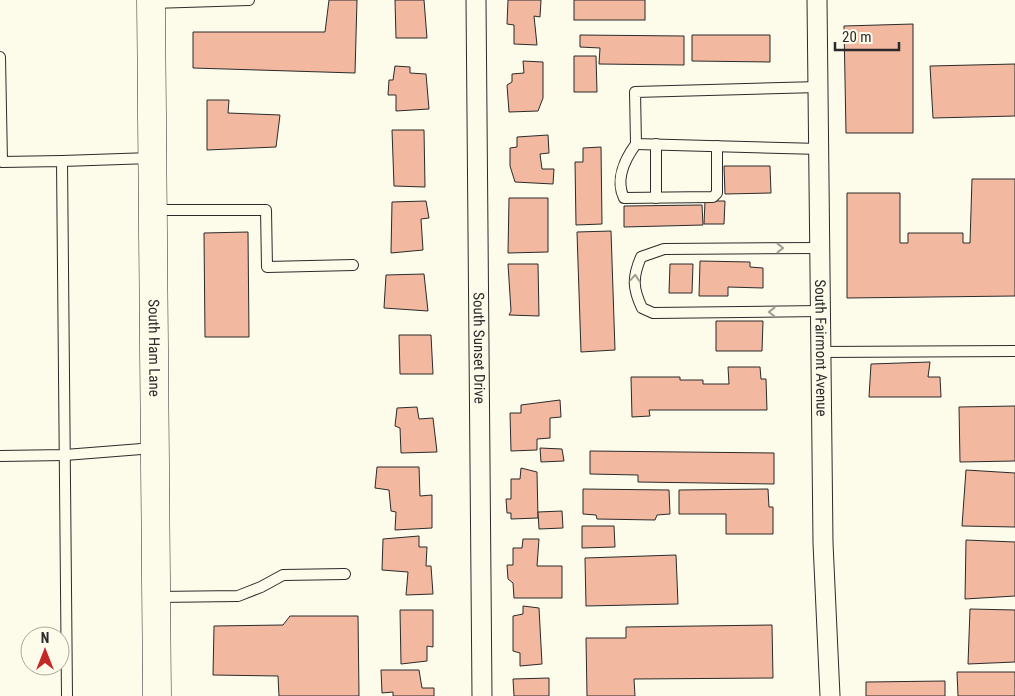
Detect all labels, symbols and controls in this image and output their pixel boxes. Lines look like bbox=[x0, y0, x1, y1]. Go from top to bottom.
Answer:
scale bar bbox=[835, 20, 899, 52]
text: 20 m bbox=[842, 28, 872, 46]
one-way arrow bbox=[777, 243, 785, 253]
one-way arrow bbox=[630, 274, 641, 282]
street label: South Fairmont Avenue bbox=[811, 279, 831, 417]
street label: South Sunset Drive bbox=[470, 292, 488, 404]
street label: South Ham Lane bbox=[145, 299, 163, 397]
one-way arrow bbox=[767, 307, 775, 317]
north arrow bbox=[20, 626, 70, 676]
text: N bbox=[41, 630, 49, 646]

